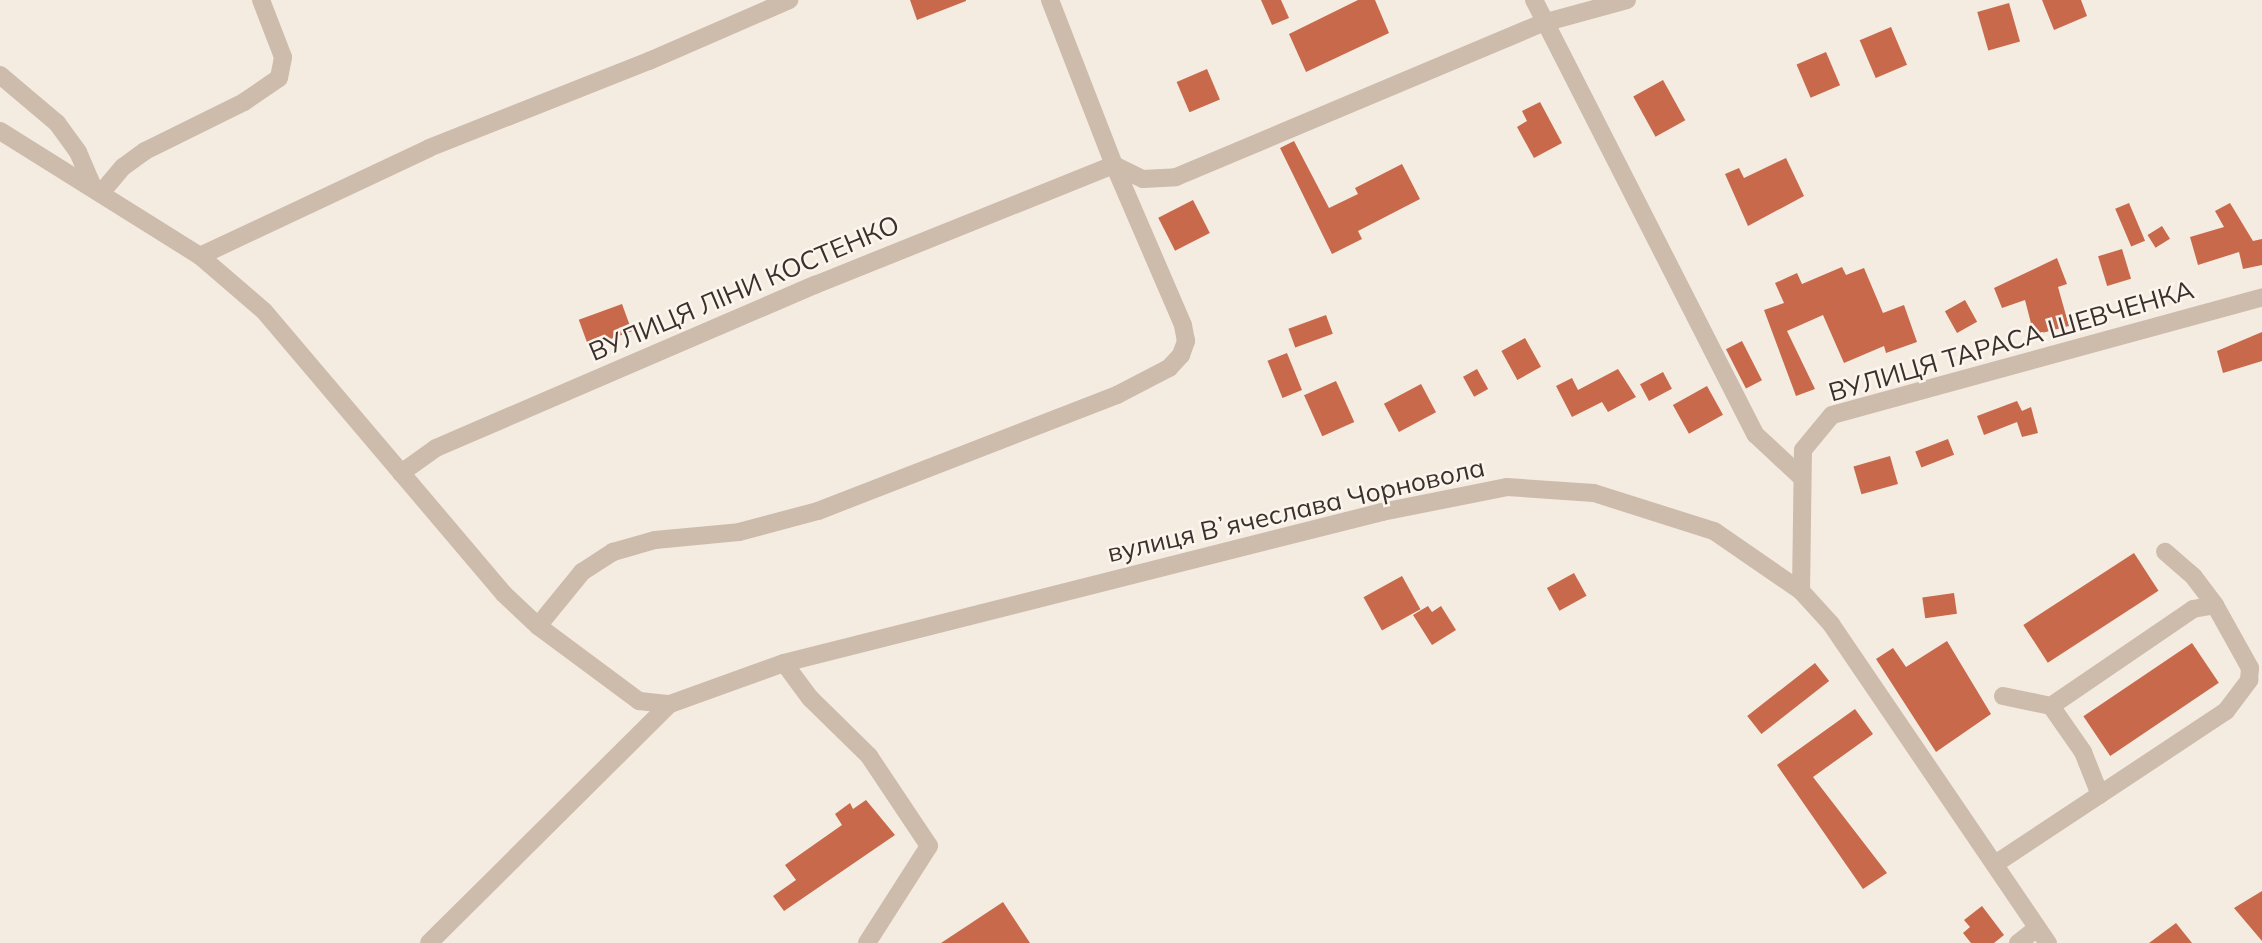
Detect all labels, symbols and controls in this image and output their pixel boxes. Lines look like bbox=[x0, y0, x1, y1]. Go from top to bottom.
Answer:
street label: ВУЛИЦЯ ЛІНИ КОСТЕНКО bbox=[584, 208, 904, 368]
street label: ВУЛИЦЯ ТАРАСА ШЕВЧЕНКА bbox=[1825, 274, 2197, 408]
street label: вулиця Вʼячеслава Чорновола bbox=[1104, 451, 1488, 569]

